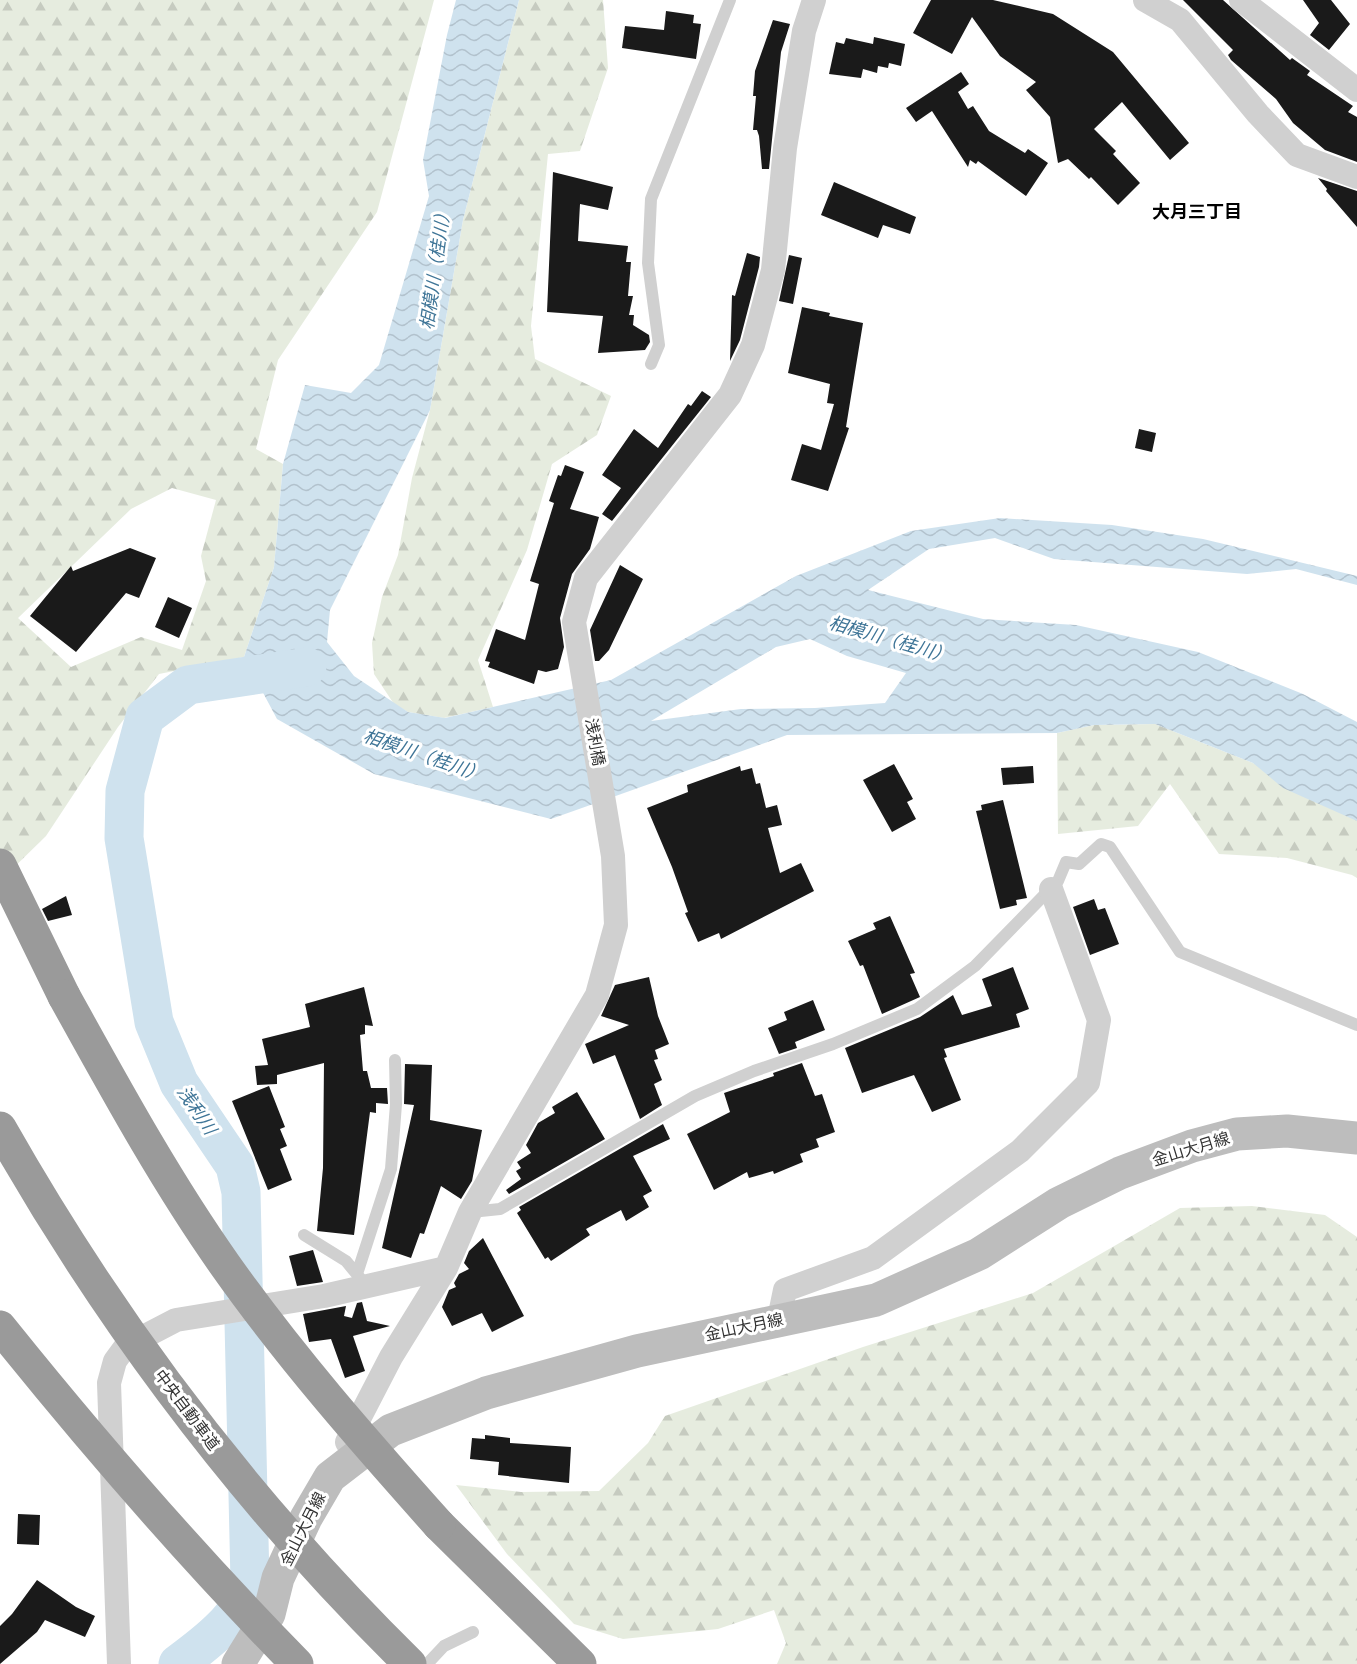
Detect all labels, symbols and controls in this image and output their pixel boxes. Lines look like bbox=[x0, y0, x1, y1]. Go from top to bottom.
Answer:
district label: 大月三丁目 bbox=[1152, 201, 1242, 222]
water label: 相模川（桂川） bbox=[416, 203, 454, 331]
water label: 相模川（桂川） bbox=[827, 612, 953, 666]
street label: 浅利橋 bbox=[581, 717, 609, 767]
water label: 相模川（桂川） bbox=[361, 725, 487, 785]
water label: 浅利川 bbox=[173, 1082, 222, 1140]
street label: 金山大月線 bbox=[1150, 1128, 1232, 1170]
street label: 金山大月線 bbox=[703, 1309, 785, 1345]
street label: 中央自動車道 bbox=[151, 1366, 223, 1454]
street label: 金山大月線 bbox=[276, 1489, 330, 1569]

